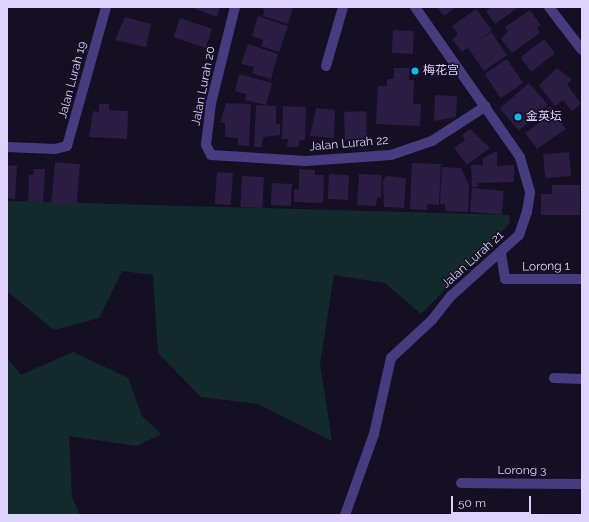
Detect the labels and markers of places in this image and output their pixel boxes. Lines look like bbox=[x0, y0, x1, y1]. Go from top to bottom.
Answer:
place label: 梅花宫 bbox=[423, 64, 459, 78]
marker: 梅花宫 bbox=[410, 66, 420, 76]
place label: 金英坛 bbox=[526, 110, 562, 124]
marker: 金英坛 bbox=[513, 112, 523, 122]

